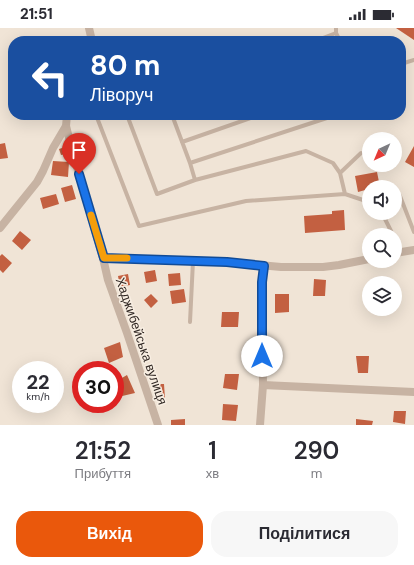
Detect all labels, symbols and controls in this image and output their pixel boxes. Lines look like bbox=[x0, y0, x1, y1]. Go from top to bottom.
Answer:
text: 21:51 bbox=[20, 4, 53, 24]
text: 80 m bbox=[90, 47, 160, 84]
icon: left bbox=[24, 52, 76, 104]
text: Ліворуч bbox=[90, 83, 153, 107]
north arrow bbox=[362, 132, 402, 172]
map controls bbox=[362, 132, 402, 316]
pin bbox=[62, 133, 96, 174]
icon: arrive bbox=[68, 139, 90, 161]
button: sound bbox=[362, 180, 402, 220]
button: search bbox=[362, 228, 402, 268]
street label: Хаджибейська вулиця bbox=[112, 275, 171, 407]
button: layers bbox=[362, 276, 402, 316]
position arrow bbox=[241, 335, 283, 377]
speed limit sign: 30 bbox=[72, 361, 124, 413]
text: 22 bbox=[26, 369, 50, 395]
text: km/h bbox=[26, 390, 50, 403]
text: 21:52 bbox=[75, 435, 131, 466]
text: 1 bbox=[208, 435, 217, 466]
text: 290 bbox=[294, 435, 339, 466]
text: Прибуття bbox=[75, 465, 131, 482]
text: хв bbox=[206, 465, 219, 482]
text: m bbox=[311, 465, 322, 482]
button: Вихід bbox=[16, 511, 203, 557]
button: Поділитися bbox=[211, 511, 398, 557]

